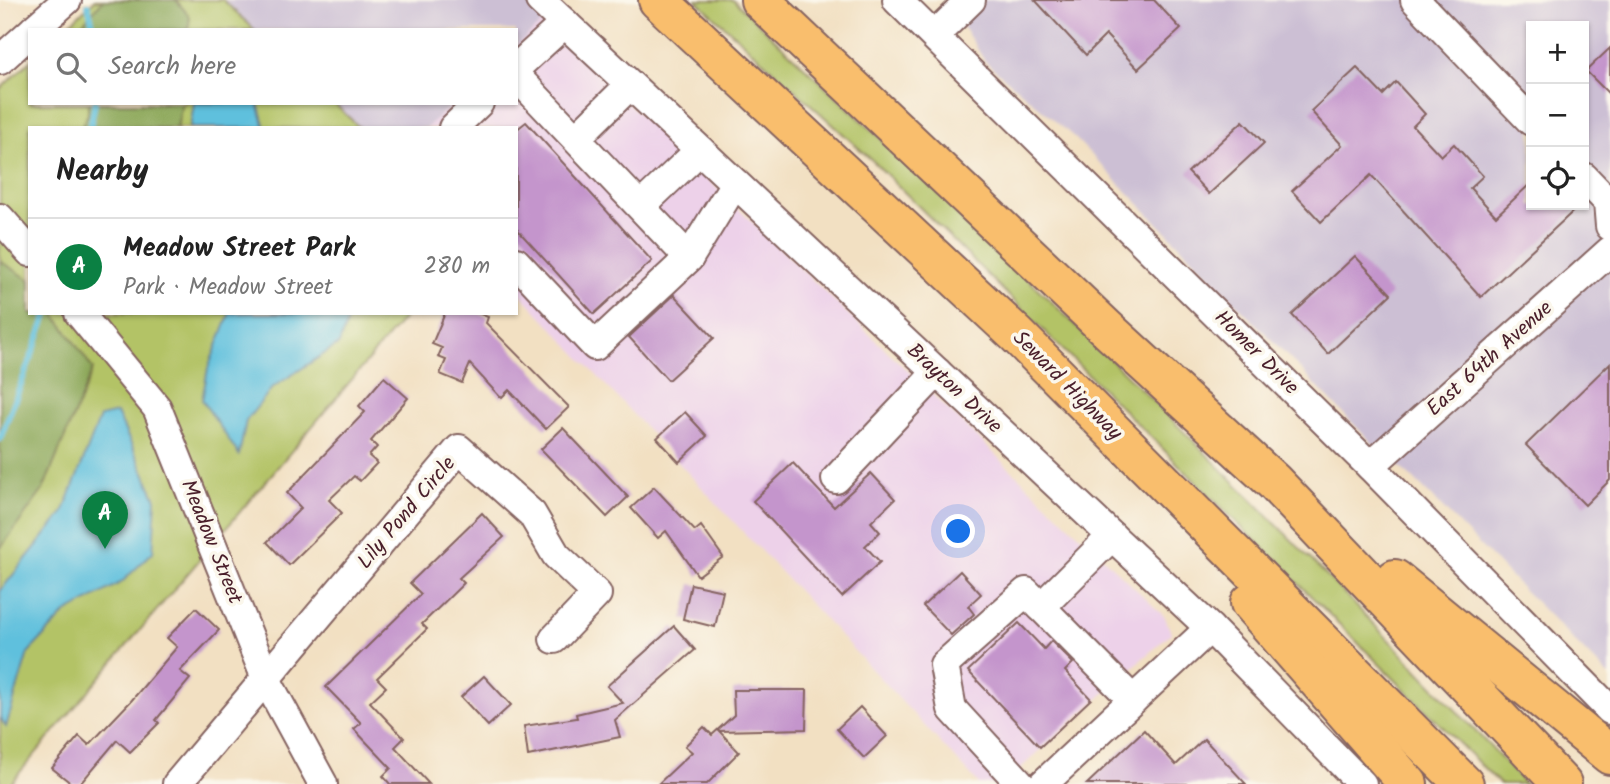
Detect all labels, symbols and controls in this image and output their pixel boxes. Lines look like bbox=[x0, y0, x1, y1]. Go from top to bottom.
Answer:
map controls bbox=[1526, 21, 1589, 210]
button: + bbox=[1526, 21, 1589, 84]
search box bbox=[28, 28, 518, 105]
text: Search here bbox=[108, 46, 236, 88]
icon: search bbox=[52, 48, 90, 86]
button: − bbox=[1526, 84, 1589, 147]
button: locate bbox=[1526, 147, 1589, 210]
text: Nearby bbox=[56, 148, 148, 196]
text: Meadow Street Park bbox=[123, 228, 355, 270]
text: A bbox=[72, 249, 86, 285]
text: 280 m bbox=[424, 249, 490, 285]
text: Park · Meadow Street bbox=[123, 270, 333, 306]
street label: East 64th Avenue bbox=[1419, 293, 1561, 425]
street label: Homer Drive bbox=[1206, 303, 1307, 404]
street label: Seward Highway bbox=[1004, 323, 1130, 449]
street label: Brayton Drive bbox=[898, 336, 1010, 443]
street label: Lily Pond Circle bbox=[350, 449, 465, 577]
street label: Meadow Street bbox=[171, 475, 251, 610]
pin: A bbox=[82, 491, 128, 549]
your location bbox=[941, 514, 975, 548]

